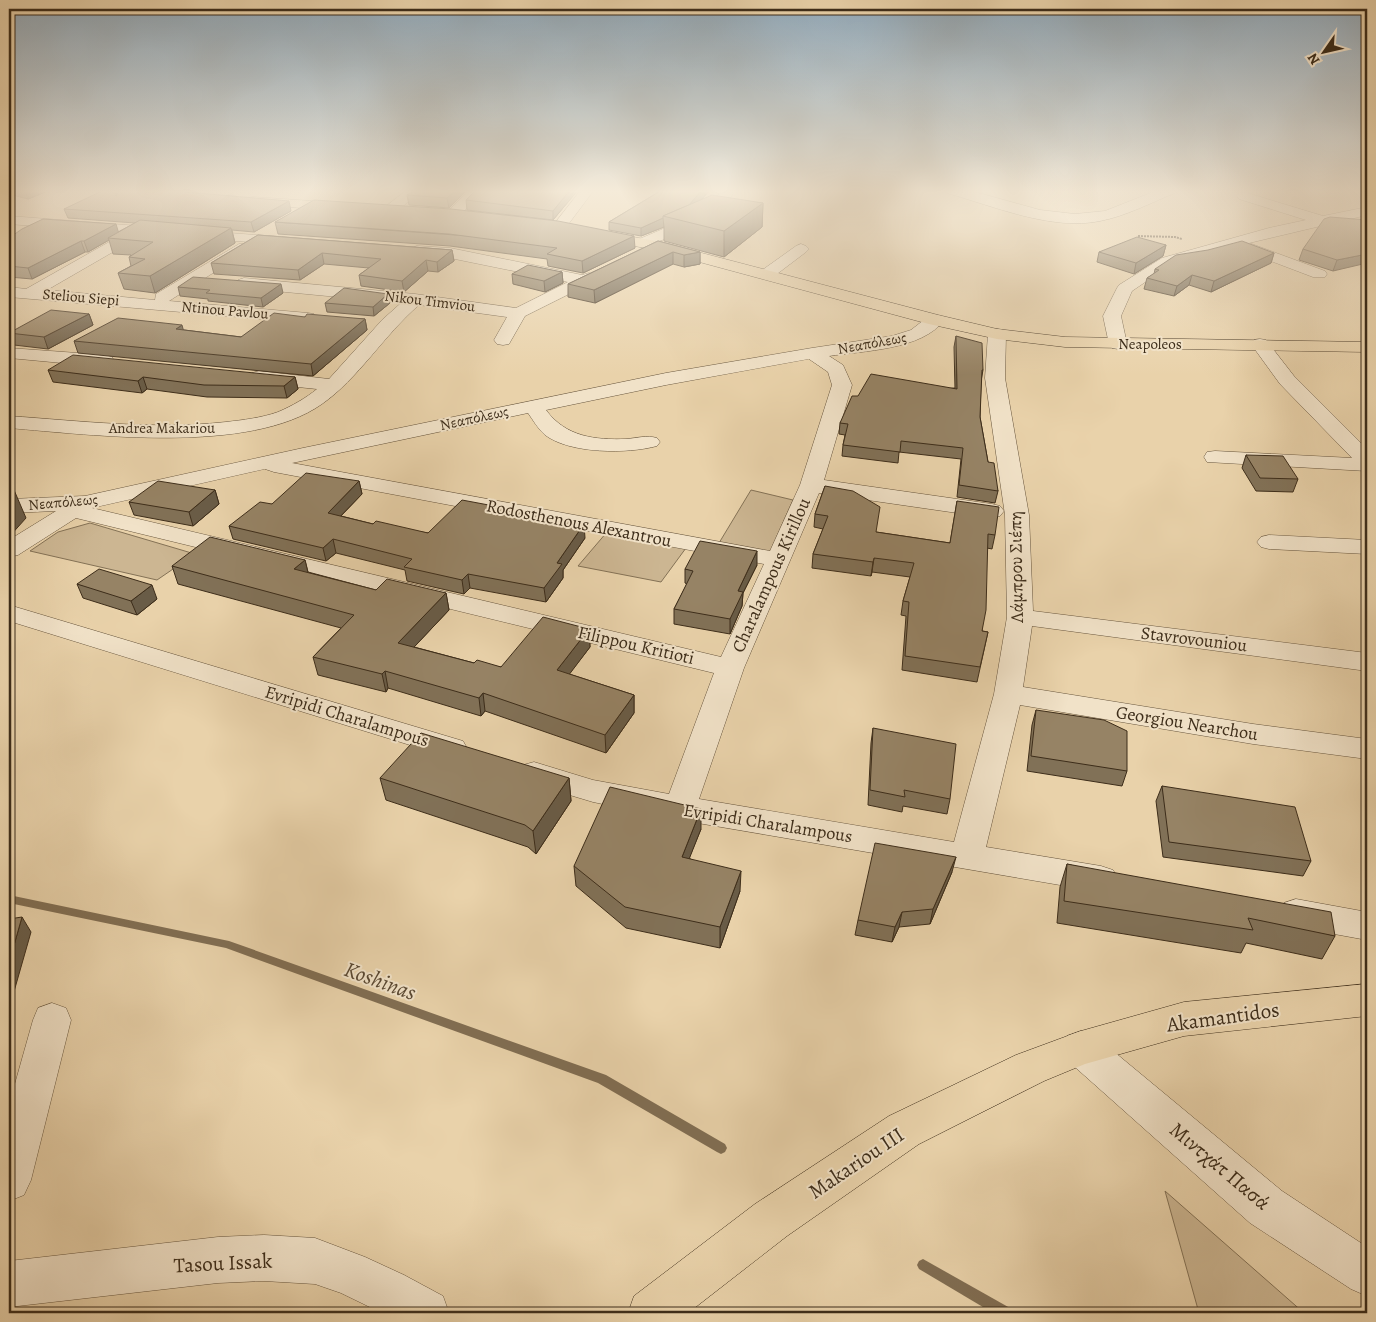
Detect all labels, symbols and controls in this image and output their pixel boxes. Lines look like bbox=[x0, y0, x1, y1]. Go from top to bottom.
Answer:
north arrow bbox=[1298, 28, 1348, 78]
text: N bbox=[1303, 49, 1324, 69]
street label: Steliou Siepi bbox=[42, 284, 120, 310]
street label: Nikou Timviou bbox=[384, 286, 477, 317]
street label: Ntinou Pavlou bbox=[181, 296, 270, 324]
street label: Νεαπόλεως bbox=[836, 327, 908, 359]
street label: Neapoleos bbox=[1118, 334, 1182, 354]
street label: Νεαπόλεως bbox=[438, 401, 510, 435]
street label: Andrea Makariou bbox=[108, 418, 216, 438]
street label: Νεαπόλεως bbox=[27, 489, 99, 515]
street label: Rodosthenous Alexantrou bbox=[484, 493, 674, 553]
street label: Charalampous Kirillou bbox=[726, 494, 816, 656]
street label: Λάμπρου Σιέπη bbox=[1003, 511, 1029, 624]
street label: Filippou Kritioti bbox=[575, 620, 697, 670]
street label: Stavrovouniou bbox=[1139, 621, 1249, 657]
street label: Evripidi Charalampous bbox=[262, 680, 432, 752]
street label: Georgiou Nearchou bbox=[1114, 700, 1260, 746]
street label: Evripidi Charalampous bbox=[682, 798, 854, 848]
water label: Koshinas bbox=[340, 954, 420, 1008]
street label: Akamantidos bbox=[1164, 995, 1281, 1039]
street label: Μιντχάτ Πασά bbox=[1164, 1116, 1276, 1216]
street label: Makariou III bbox=[803, 1121, 909, 1205]
street label: Tasou Issak bbox=[173, 1246, 274, 1280]

